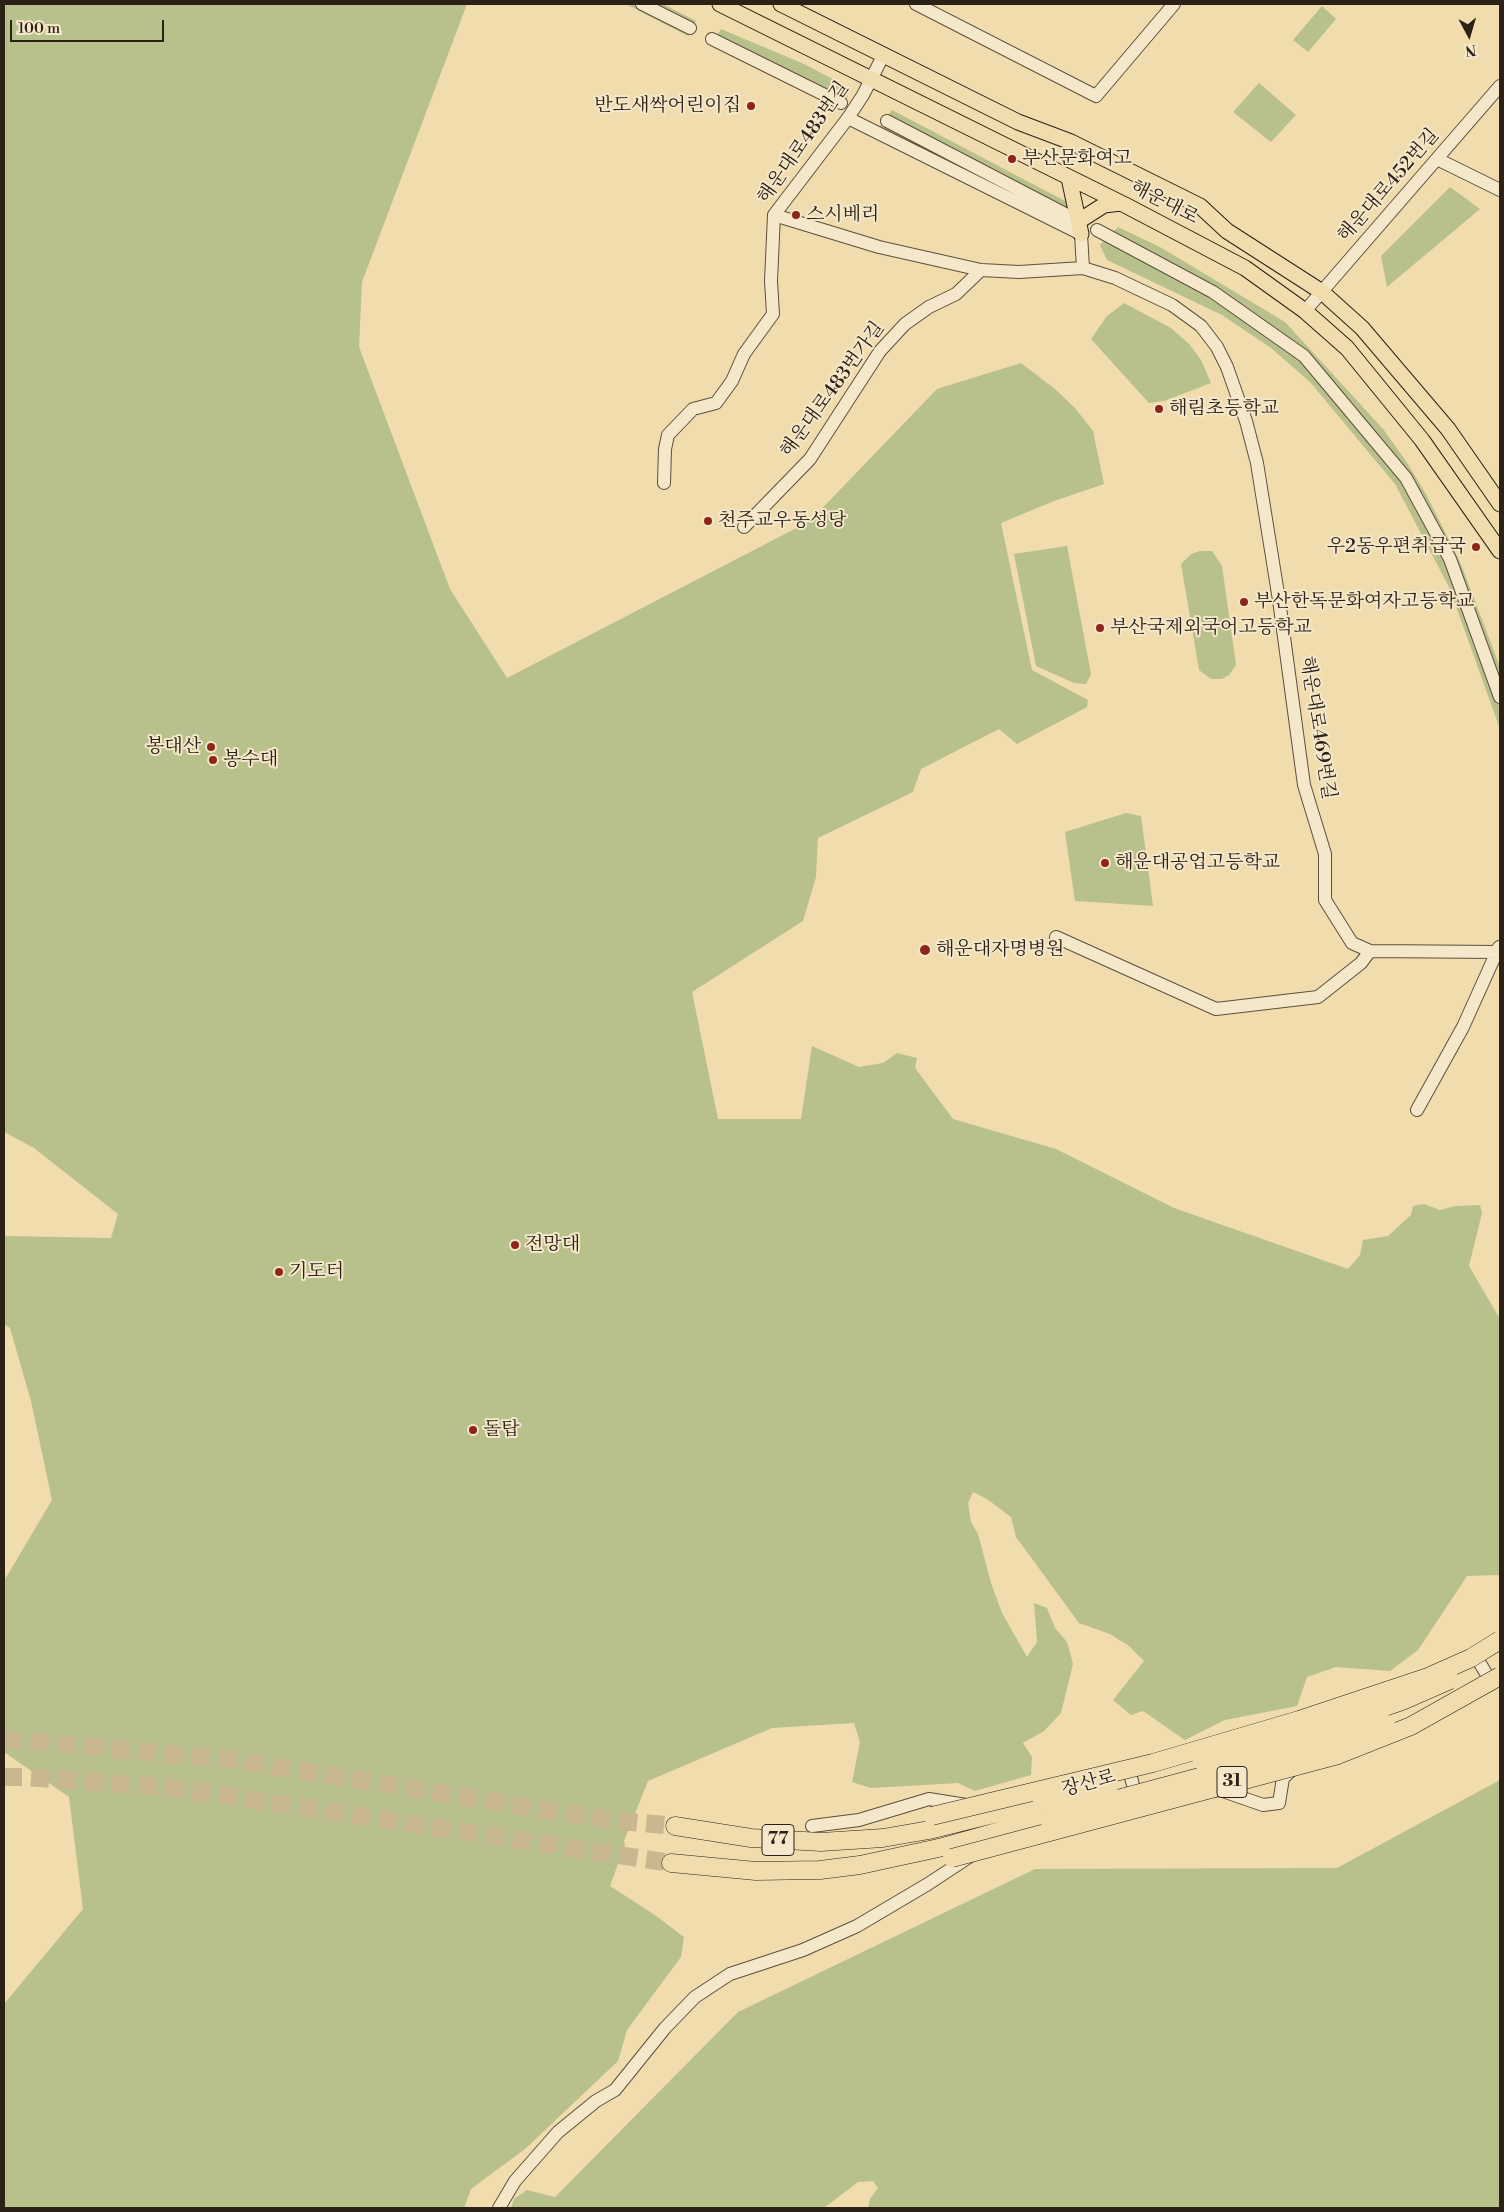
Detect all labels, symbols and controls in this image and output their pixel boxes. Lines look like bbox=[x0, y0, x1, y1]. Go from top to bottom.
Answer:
scale bar bbox=[12, 10, 166, 42]
north arrow bbox=[1444, 10, 1494, 60]
text: 100 m bbox=[18, 19, 60, 38]
text: N bbox=[1464, 40, 1477, 59]
street label: 해운대로483번길 bbox=[753, 78, 855, 208]
place label: 반도새싹어린이집 bbox=[594, 95, 741, 117]
marker: 반도새싹어린이집 bbox=[745, 100, 757, 112]
street label: 해운대로452번길 bbox=[1334, 125, 1444, 247]
place label: 부산문화여고 bbox=[1022, 148, 1132, 170]
marker: 부산문화여고 bbox=[1006, 153, 1018, 165]
street label: 해운대로 bbox=[1126, 176, 1202, 230]
place label: 스시베리 bbox=[806, 204, 879, 226]
marker: 스시베리 bbox=[790, 209, 802, 221]
street label: 해운대로483번가길 bbox=[776, 318, 890, 462]
place label: 해림초등학교 bbox=[1169, 398, 1279, 420]
marker: 해림초등학교 bbox=[1153, 403, 1165, 415]
place label: 천주교우동성당 bbox=[718, 510, 846, 532]
marker: 천주교우동성당 bbox=[702, 515, 714, 527]
place label: 우2동우편취급국 bbox=[1327, 536, 1466, 558]
marker: 우2동우편취급국 bbox=[1470, 541, 1482, 553]
place label: 부산한독문화여자고등학교 bbox=[1254, 591, 1474, 613]
marker: 부산한독문화여자고등학교 bbox=[1238, 596, 1250, 608]
place label: 부산국제외국어고등학교 bbox=[1110, 617, 1312, 639]
marker: 부산국제외국어고등학교 bbox=[1094, 622, 1106, 634]
street label: 해운대로469번길 bbox=[1294, 655, 1340, 801]
place label: 봉대산 bbox=[146, 736, 201, 758]
marker: 봉대산 bbox=[205, 741, 217, 753]
place label: 봉수대 bbox=[223, 749, 278, 771]
marker: 봉수대 bbox=[207, 754, 219, 766]
place label: 해운대공업고등학교 bbox=[1115, 852, 1280, 874]
marker: 해운대공업고등학교 bbox=[1099, 857, 1111, 869]
place label: 해운대자명병원 bbox=[936, 939, 1064, 961]
marker: 해운대자명병원 bbox=[918, 943, 932, 957]
place label: 전망대 bbox=[525, 1234, 580, 1256]
marker: 전망대 bbox=[509, 1239, 521, 1251]
place label: 기도터 bbox=[289, 1261, 344, 1283]
marker: 기도터 bbox=[273, 1266, 285, 1278]
place label: 돌탑 bbox=[483, 1419, 520, 1441]
marker: 돌탑 bbox=[467, 1424, 479, 1436]
street label: 장산로 bbox=[1059, 1766, 1119, 1802]
road number: 31 bbox=[1217, 1766, 1247, 1798]
road number: 77 bbox=[762, 1824, 794, 1856]

